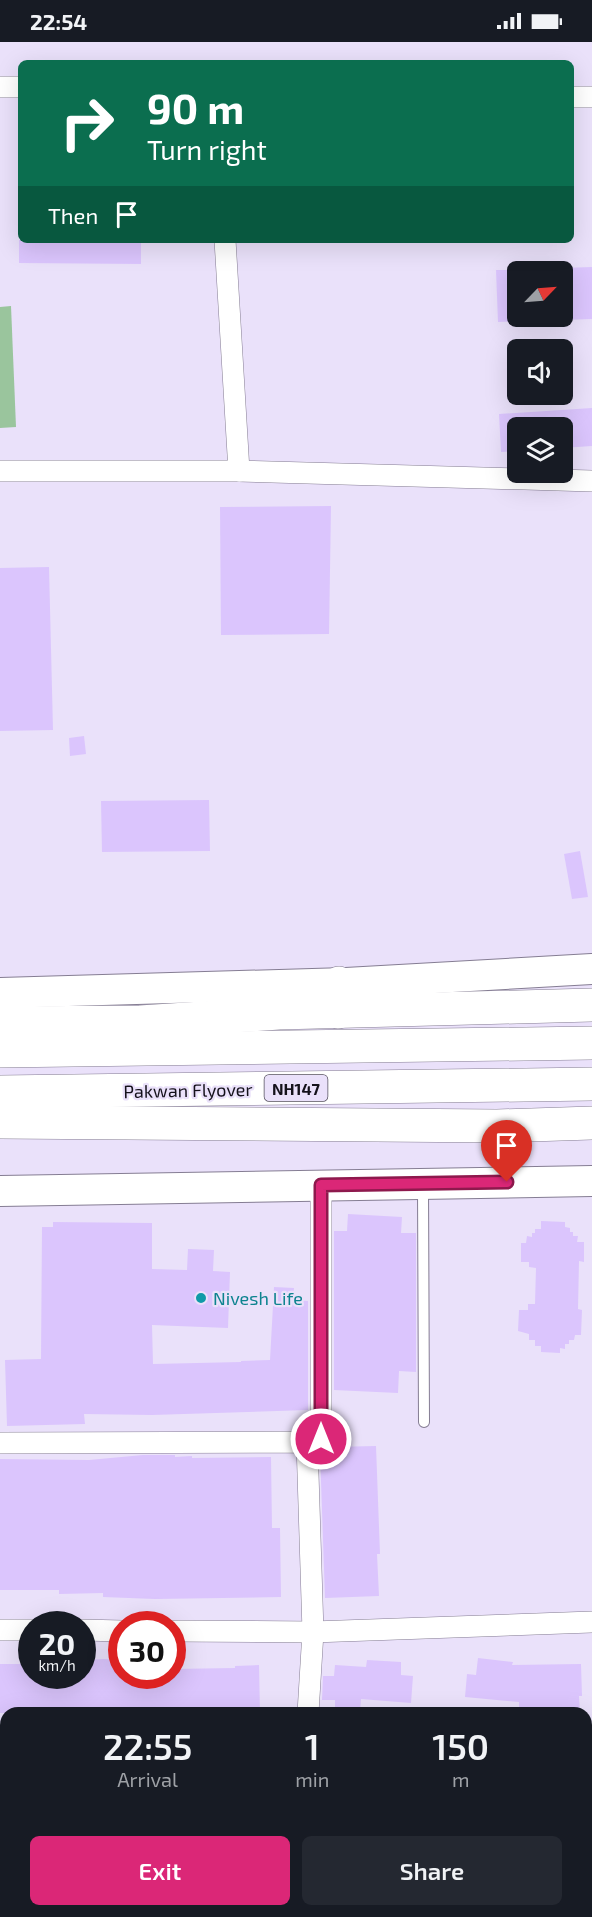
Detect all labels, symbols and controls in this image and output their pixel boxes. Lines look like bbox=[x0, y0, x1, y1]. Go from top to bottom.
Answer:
text: 22:54 bbox=[30, 8, 87, 34]
text: 90 m bbox=[147, 82, 244, 132]
icon: right bbox=[48, 84, 126, 162]
text: Turn right bbox=[147, 133, 267, 165]
icon: arrive bbox=[110, 198, 143, 231]
text: Then bbox=[48, 202, 98, 228]
north arrow bbox=[507, 261, 573, 327]
map controls bbox=[507, 261, 573, 483]
button: sound bbox=[507, 339, 573, 405]
button: layers bbox=[507, 417, 573, 483]
road number: NH147 bbox=[264, 1075, 328, 1101]
street label: Pakwan Flyover bbox=[123, 1078, 253, 1102]
pin bbox=[481, 1120, 532, 1182]
icon: arrive bbox=[490, 1129, 523, 1162]
place label: Nivesh Life bbox=[213, 1287, 303, 1309]
marker: Nivesh Life bbox=[194, 1291, 208, 1305]
position arrow bbox=[289, 1407, 353, 1471]
speed limit sign: 30 bbox=[108, 1611, 186, 1689]
text: 20 bbox=[39, 1625, 75, 1661]
text: km/h bbox=[38, 1656, 76, 1674]
text: 22:55 bbox=[103, 1724, 192, 1767]
text: 1 bbox=[305, 1724, 320, 1767]
text: 150 bbox=[432, 1724, 489, 1767]
text: Arrival bbox=[117, 1767, 178, 1791]
text: min bbox=[295, 1767, 329, 1791]
text: m bbox=[452, 1767, 469, 1791]
button: Exit bbox=[30, 1836, 290, 1905]
button: Share bbox=[302, 1836, 562, 1905]

